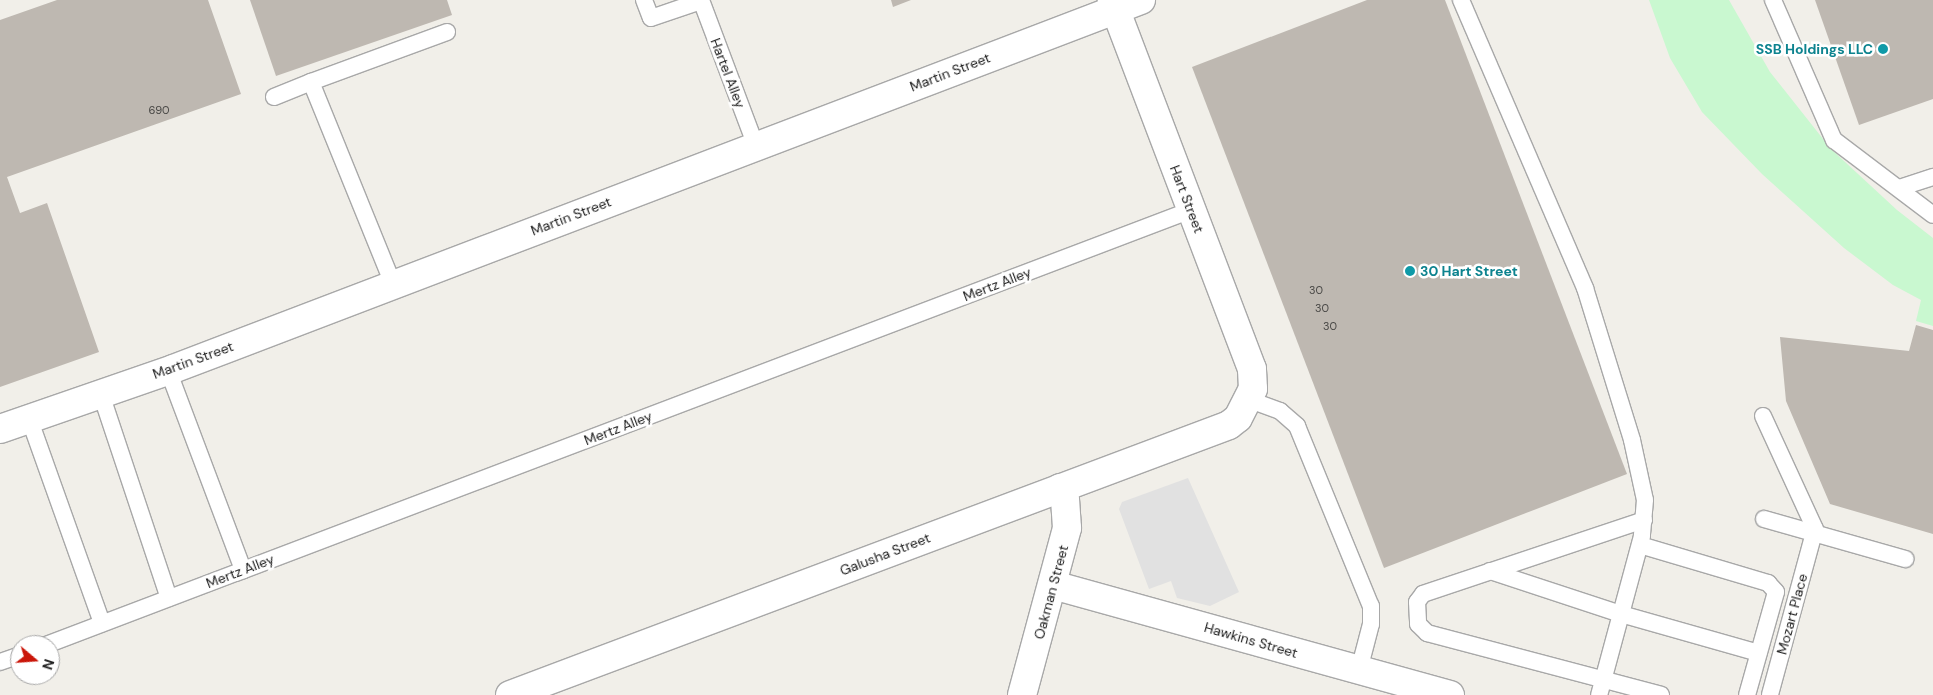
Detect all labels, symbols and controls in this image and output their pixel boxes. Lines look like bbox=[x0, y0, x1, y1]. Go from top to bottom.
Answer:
street label: Hartel Alley bbox=[707, 36, 749, 110]
place label: SSB Holdings LLC bbox=[1756, 41, 1873, 57]
marker: SSB Holdings LLC bbox=[1877, 43, 1889, 55]
street label: Martin Street bbox=[907, 49, 993, 95]
house number: 690 bbox=[148, 103, 170, 117]
street label: Hart Street bbox=[1166, 163, 1208, 235]
street label: Martin Street bbox=[528, 193, 614, 239]
street label: Mertz Alley bbox=[961, 263, 1033, 305]
place label: 30 Hart Street bbox=[1420, 263, 1518, 279]
marker: 30 Hart Street bbox=[1404, 265, 1416, 277]
house number: 30 bbox=[1309, 283, 1323, 297]
house number: 30 bbox=[1315, 301, 1329, 315]
house number: 30 bbox=[1323, 319, 1337, 333]
street label: Martin Street bbox=[150, 338, 236, 382]
street label: Mertz Alley bbox=[582, 407, 654, 449]
street label: Galusha Street bbox=[837, 529, 933, 579]
street label: Oakman Street bbox=[1030, 543, 1072, 641]
street label: Mertz Alley bbox=[204, 550, 276, 592]
street label: Mozart Place bbox=[1773, 572, 1811, 656]
street label: Hawkins Street bbox=[1202, 619, 1300, 661]
north arrow bbox=[10, 635, 60, 685]
text: N bbox=[38, 657, 58, 672]

